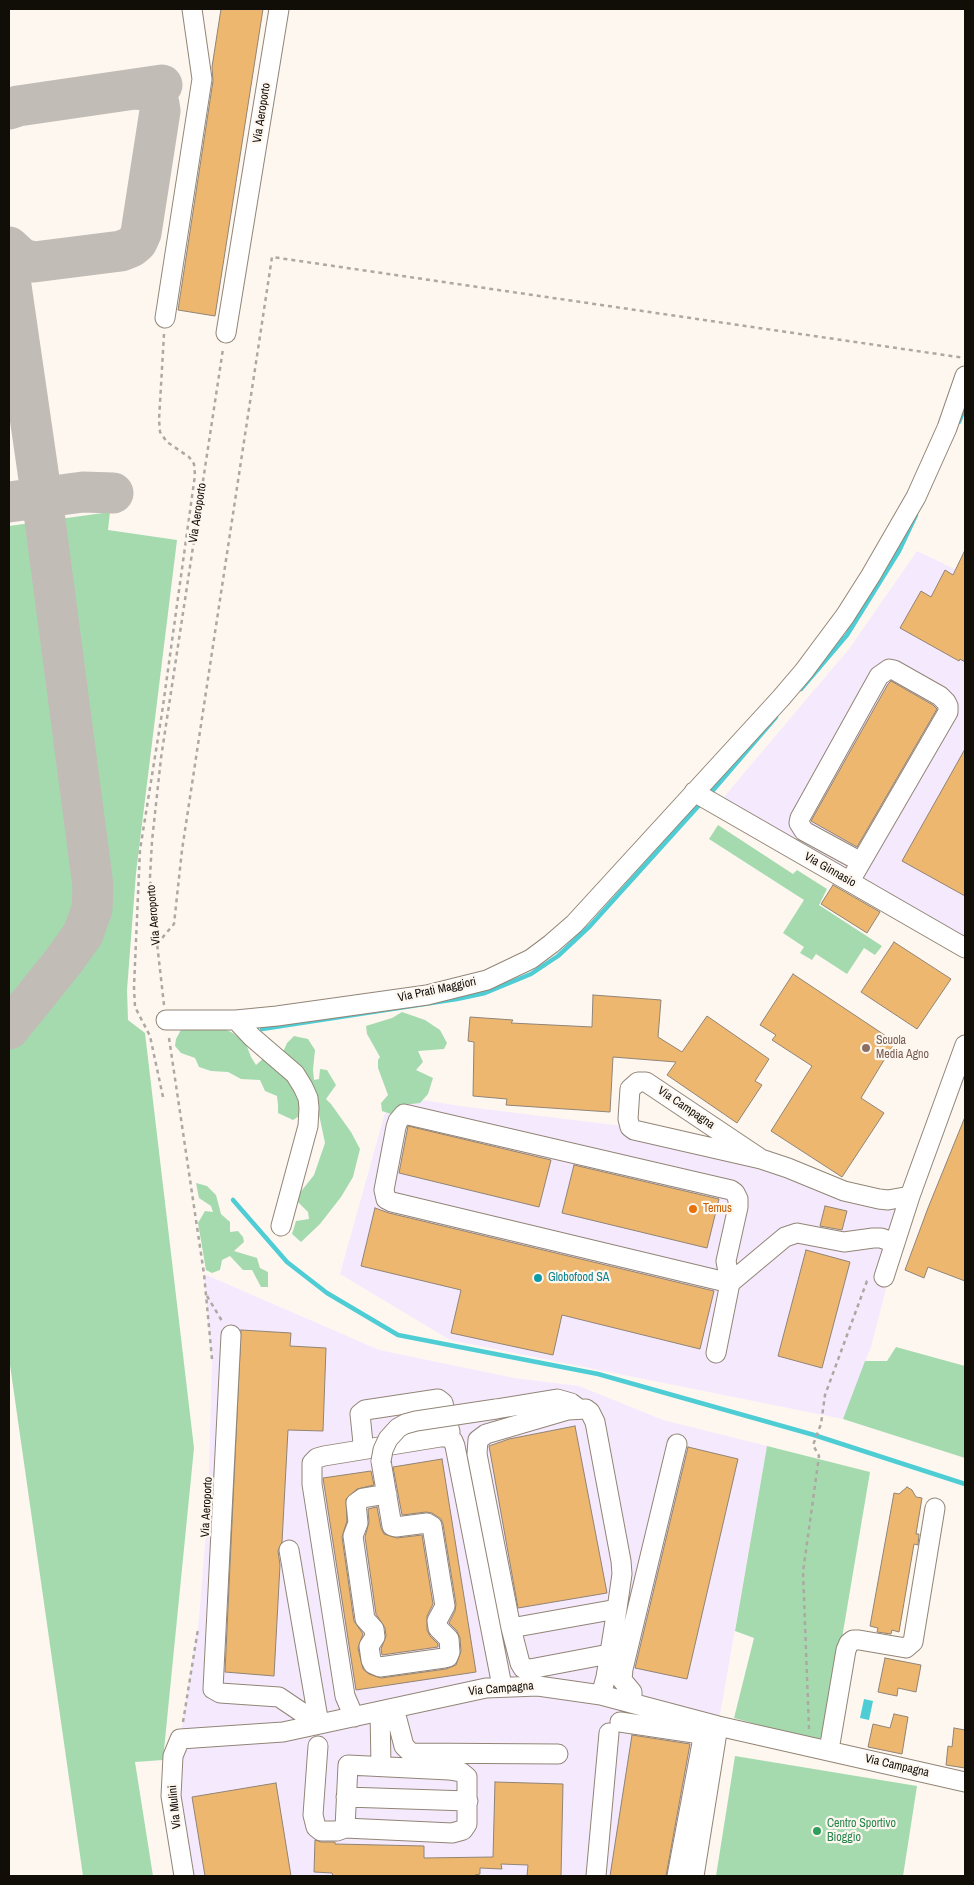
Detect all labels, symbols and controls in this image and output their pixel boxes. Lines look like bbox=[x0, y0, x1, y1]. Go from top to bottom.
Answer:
street label: Via Aeroporto bbox=[250, 82, 274, 144]
street label: Via Aeroporto bbox=[186, 482, 210, 544]
street label: Via Ginnasio bbox=[802, 849, 858, 891]
street label: Via Aeroporto bbox=[144, 884, 164, 946]
street label: Via Prati Maggiori bbox=[397, 975, 477, 1005]
place label: Scuola Media Agno bbox=[876, 1034, 929, 1062]
marker: Scuola Media Agno bbox=[860, 1042, 872, 1054]
street label: Via Campagna bbox=[655, 1084, 717, 1132]
place label: Temus bbox=[703, 1202, 732, 1216]
marker: Temus bbox=[687, 1203, 699, 1215]
place label: Globofood SA bbox=[548, 1271, 609, 1285]
marker: Globofood SA bbox=[532, 1272, 544, 1284]
street label: Via Aeroporto bbox=[198, 1476, 216, 1538]
street label: Via Campagna bbox=[468, 1679, 534, 1699]
street label: Via Campagna bbox=[863, 1752, 931, 1780]
street label: Via Mulini bbox=[166, 1784, 184, 1830]
place label: Centro Sportivo Bioggio bbox=[827, 1817, 896, 1845]
marker: Centro Sportivo Bioggio bbox=[811, 1825, 823, 1837]

